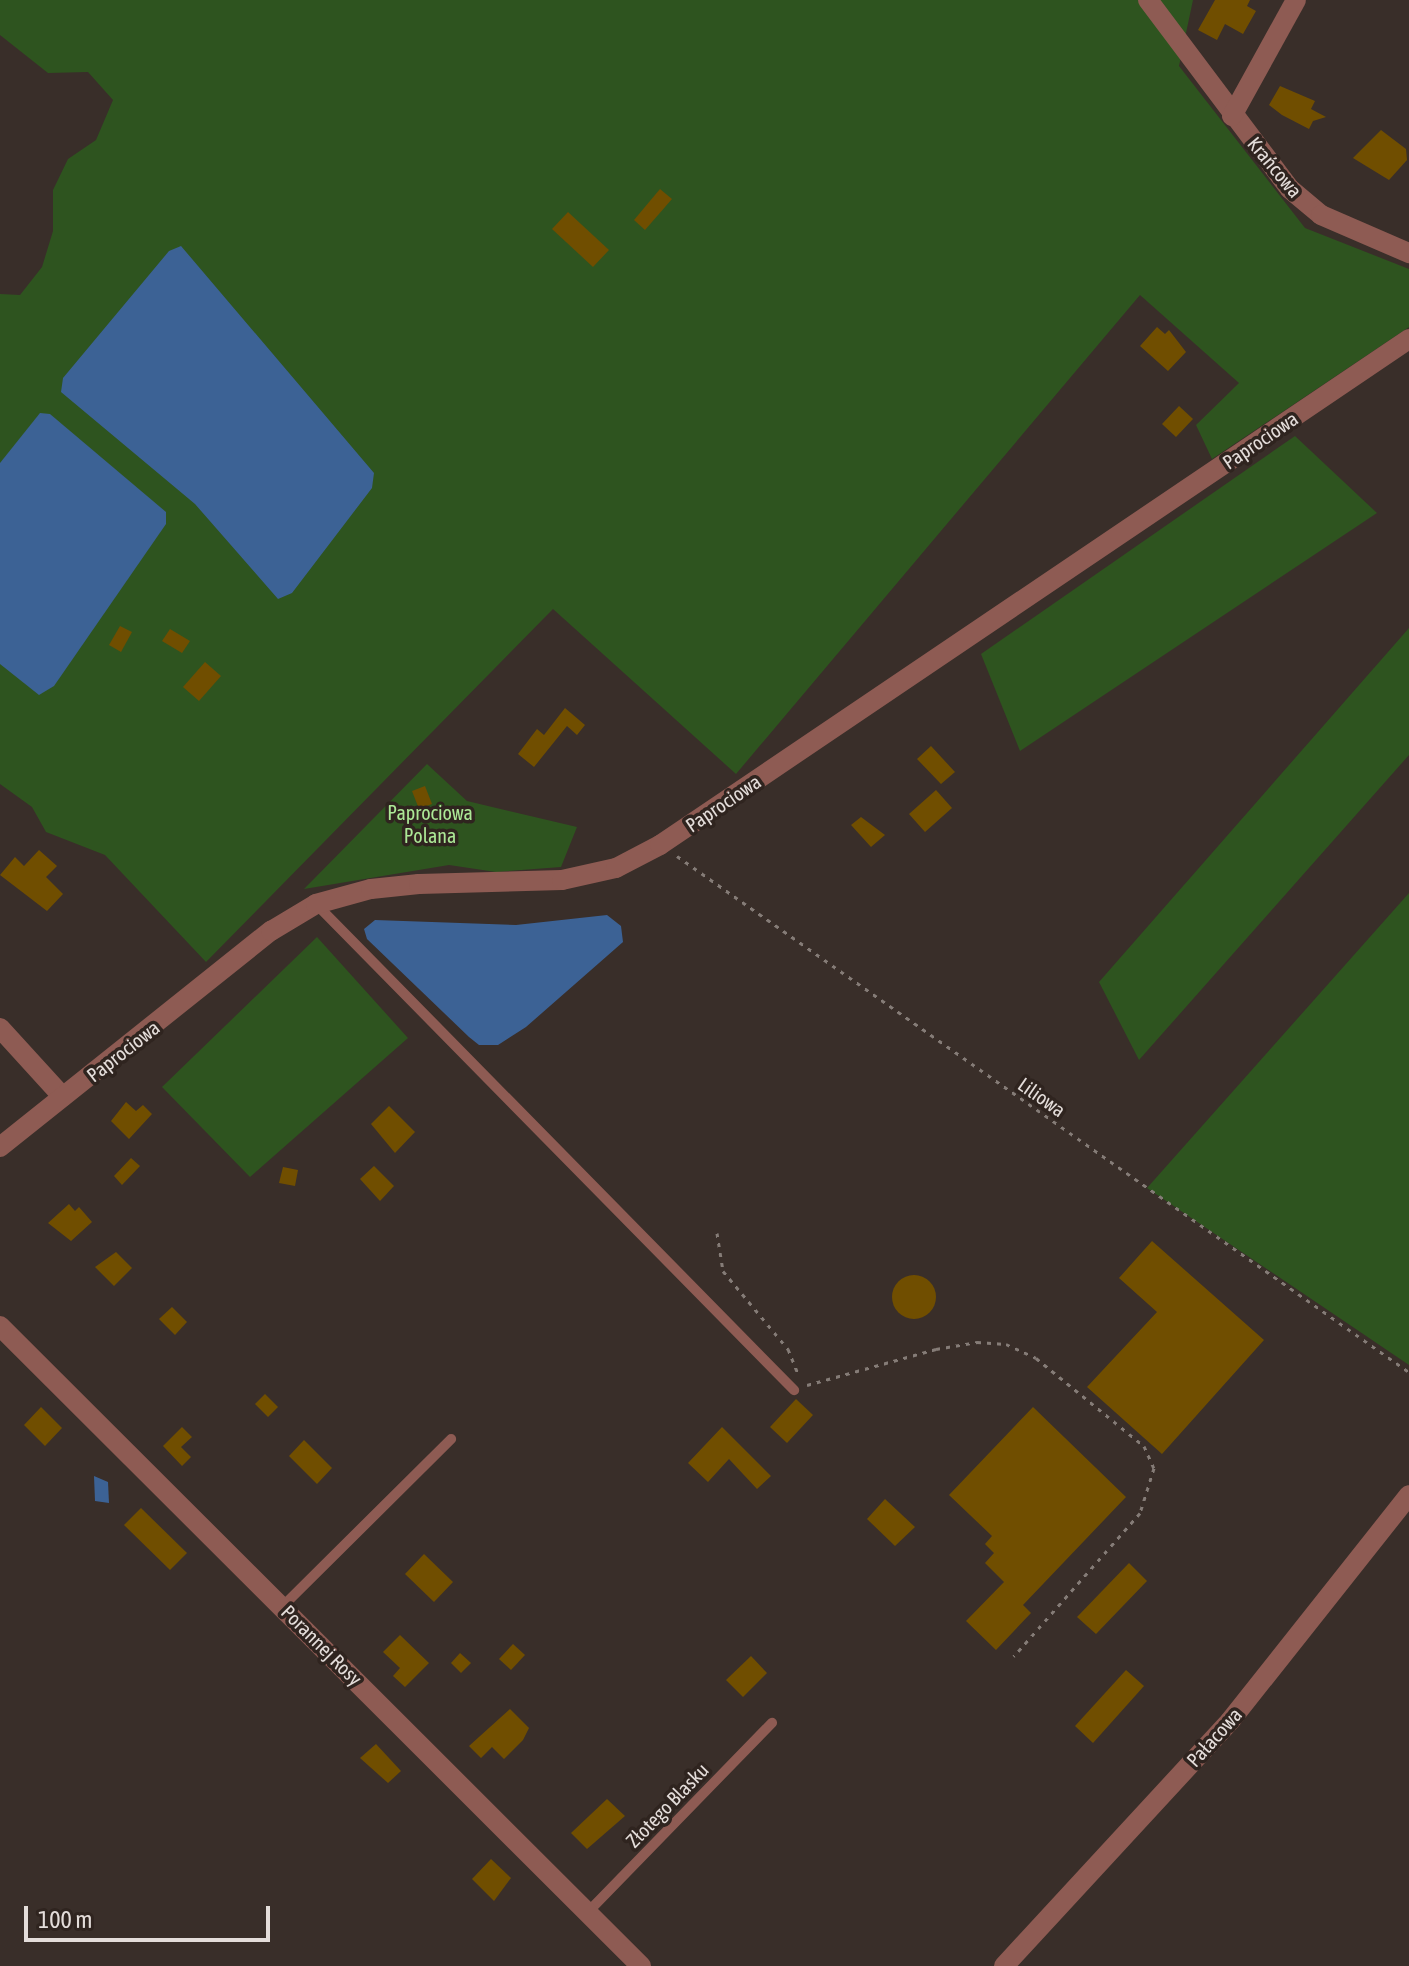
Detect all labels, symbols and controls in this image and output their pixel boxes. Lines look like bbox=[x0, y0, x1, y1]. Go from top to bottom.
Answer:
street label: Krańcowa bbox=[1243, 132, 1307, 202]
street label: Paprociowa bbox=[1218, 406, 1302, 474]
street label: Paprociowa bbox=[681, 769, 765, 837]
park label: Paprociowa Polana bbox=[387, 801, 473, 848]
street label: Paprociowa bbox=[82, 1015, 164, 1087]
street label: Liliowa bbox=[1014, 1072, 1070, 1122]
street label: Porannej Rosy bbox=[277, 1600, 367, 1690]
street label: Pałacowa bbox=[1181, 1703, 1247, 1771]
street label: Złotego Blasku bbox=[621, 1758, 713, 1852]
scale bar bbox=[28, 1890, 274, 1940]
text: 100 m bbox=[38, 1906, 92, 1933]

